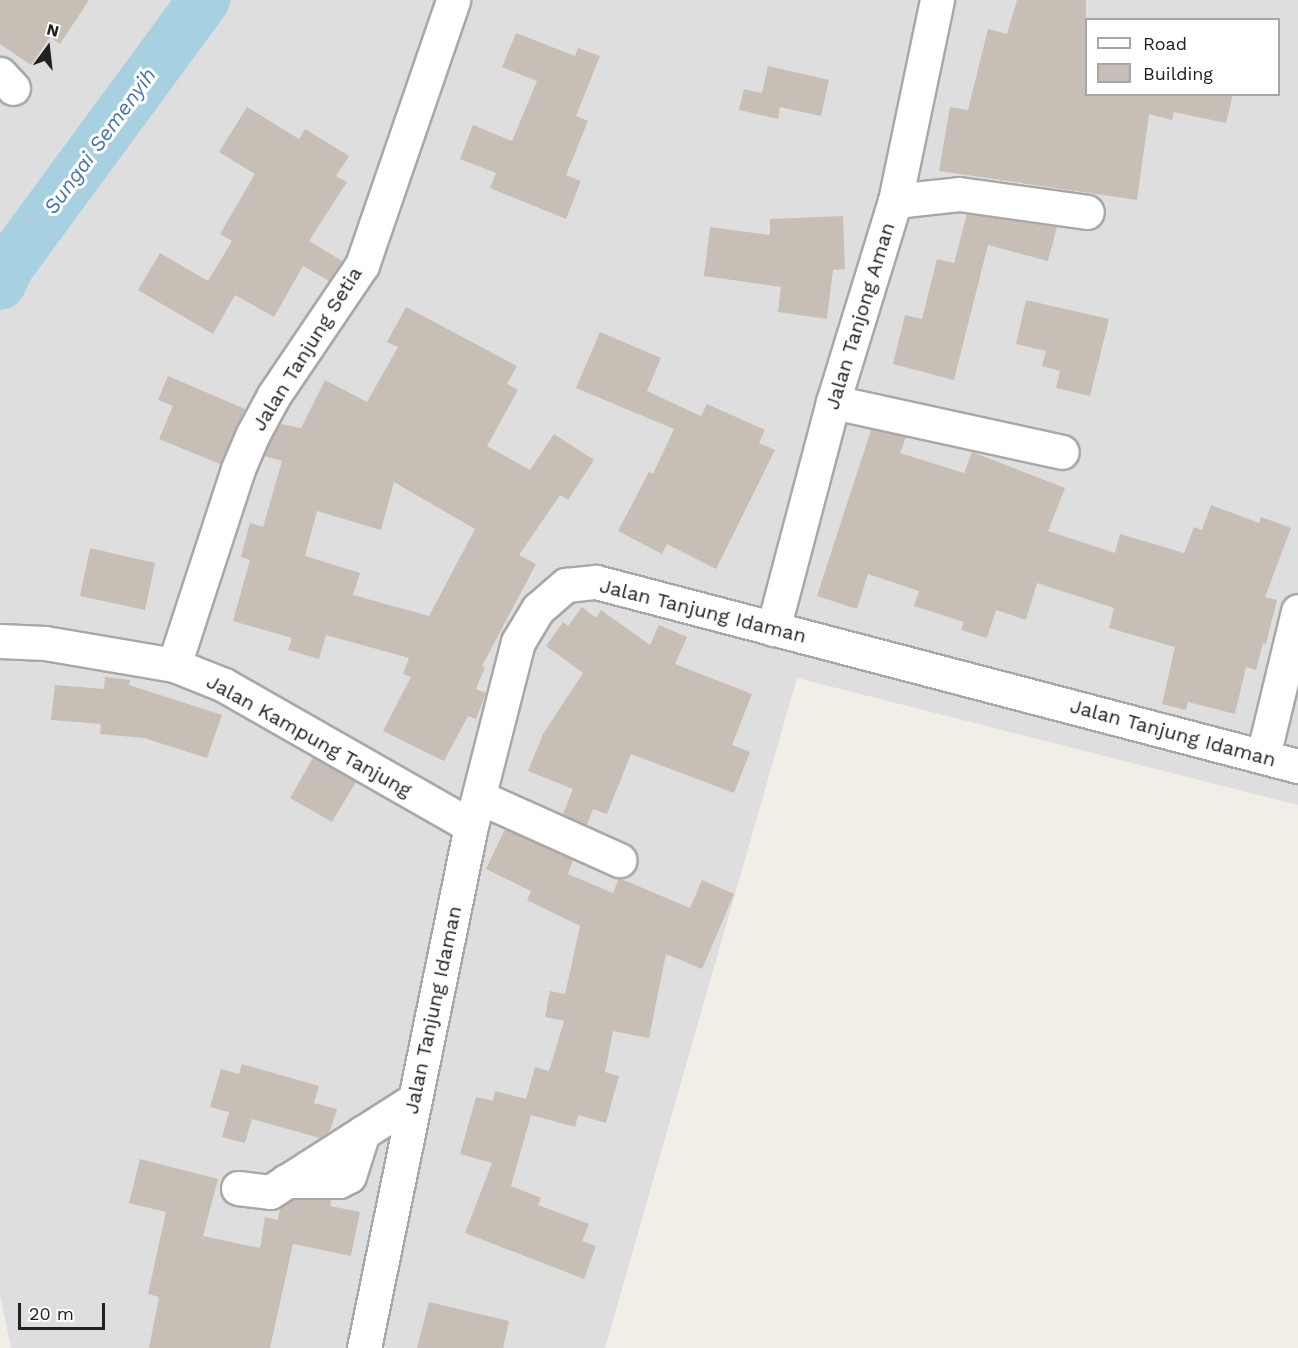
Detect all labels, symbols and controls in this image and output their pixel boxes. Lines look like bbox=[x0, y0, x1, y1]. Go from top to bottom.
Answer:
north arrow bbox=[18, 18, 78, 78]
legend bbox=[1085, 18, 1280, 96]
text: N bbox=[45, 19, 61, 41]
text: Road bbox=[1143, 33, 1187, 54]
water label: Sungai Semenyih bbox=[38, 63, 162, 219]
text: Building bbox=[1143, 63, 1213, 84]
street label: Jalan Tanjong Aman bbox=[820, 219, 900, 413]
street label: Jalan Tanjung Setia bbox=[247, 262, 367, 436]
street label: Jalan Tanjung Idaman bbox=[597, 574, 809, 648]
street label: Jalan Kampung Tanjung bbox=[202, 669, 416, 803]
street label: Jalan Tanjung Idaman bbox=[1067, 694, 1279, 772]
street label: Jalan Tanjung Idaman bbox=[399, 904, 467, 1116]
scale bar bbox=[21, 1291, 108, 1329]
text: 20 m bbox=[29, 1303, 74, 1324]

